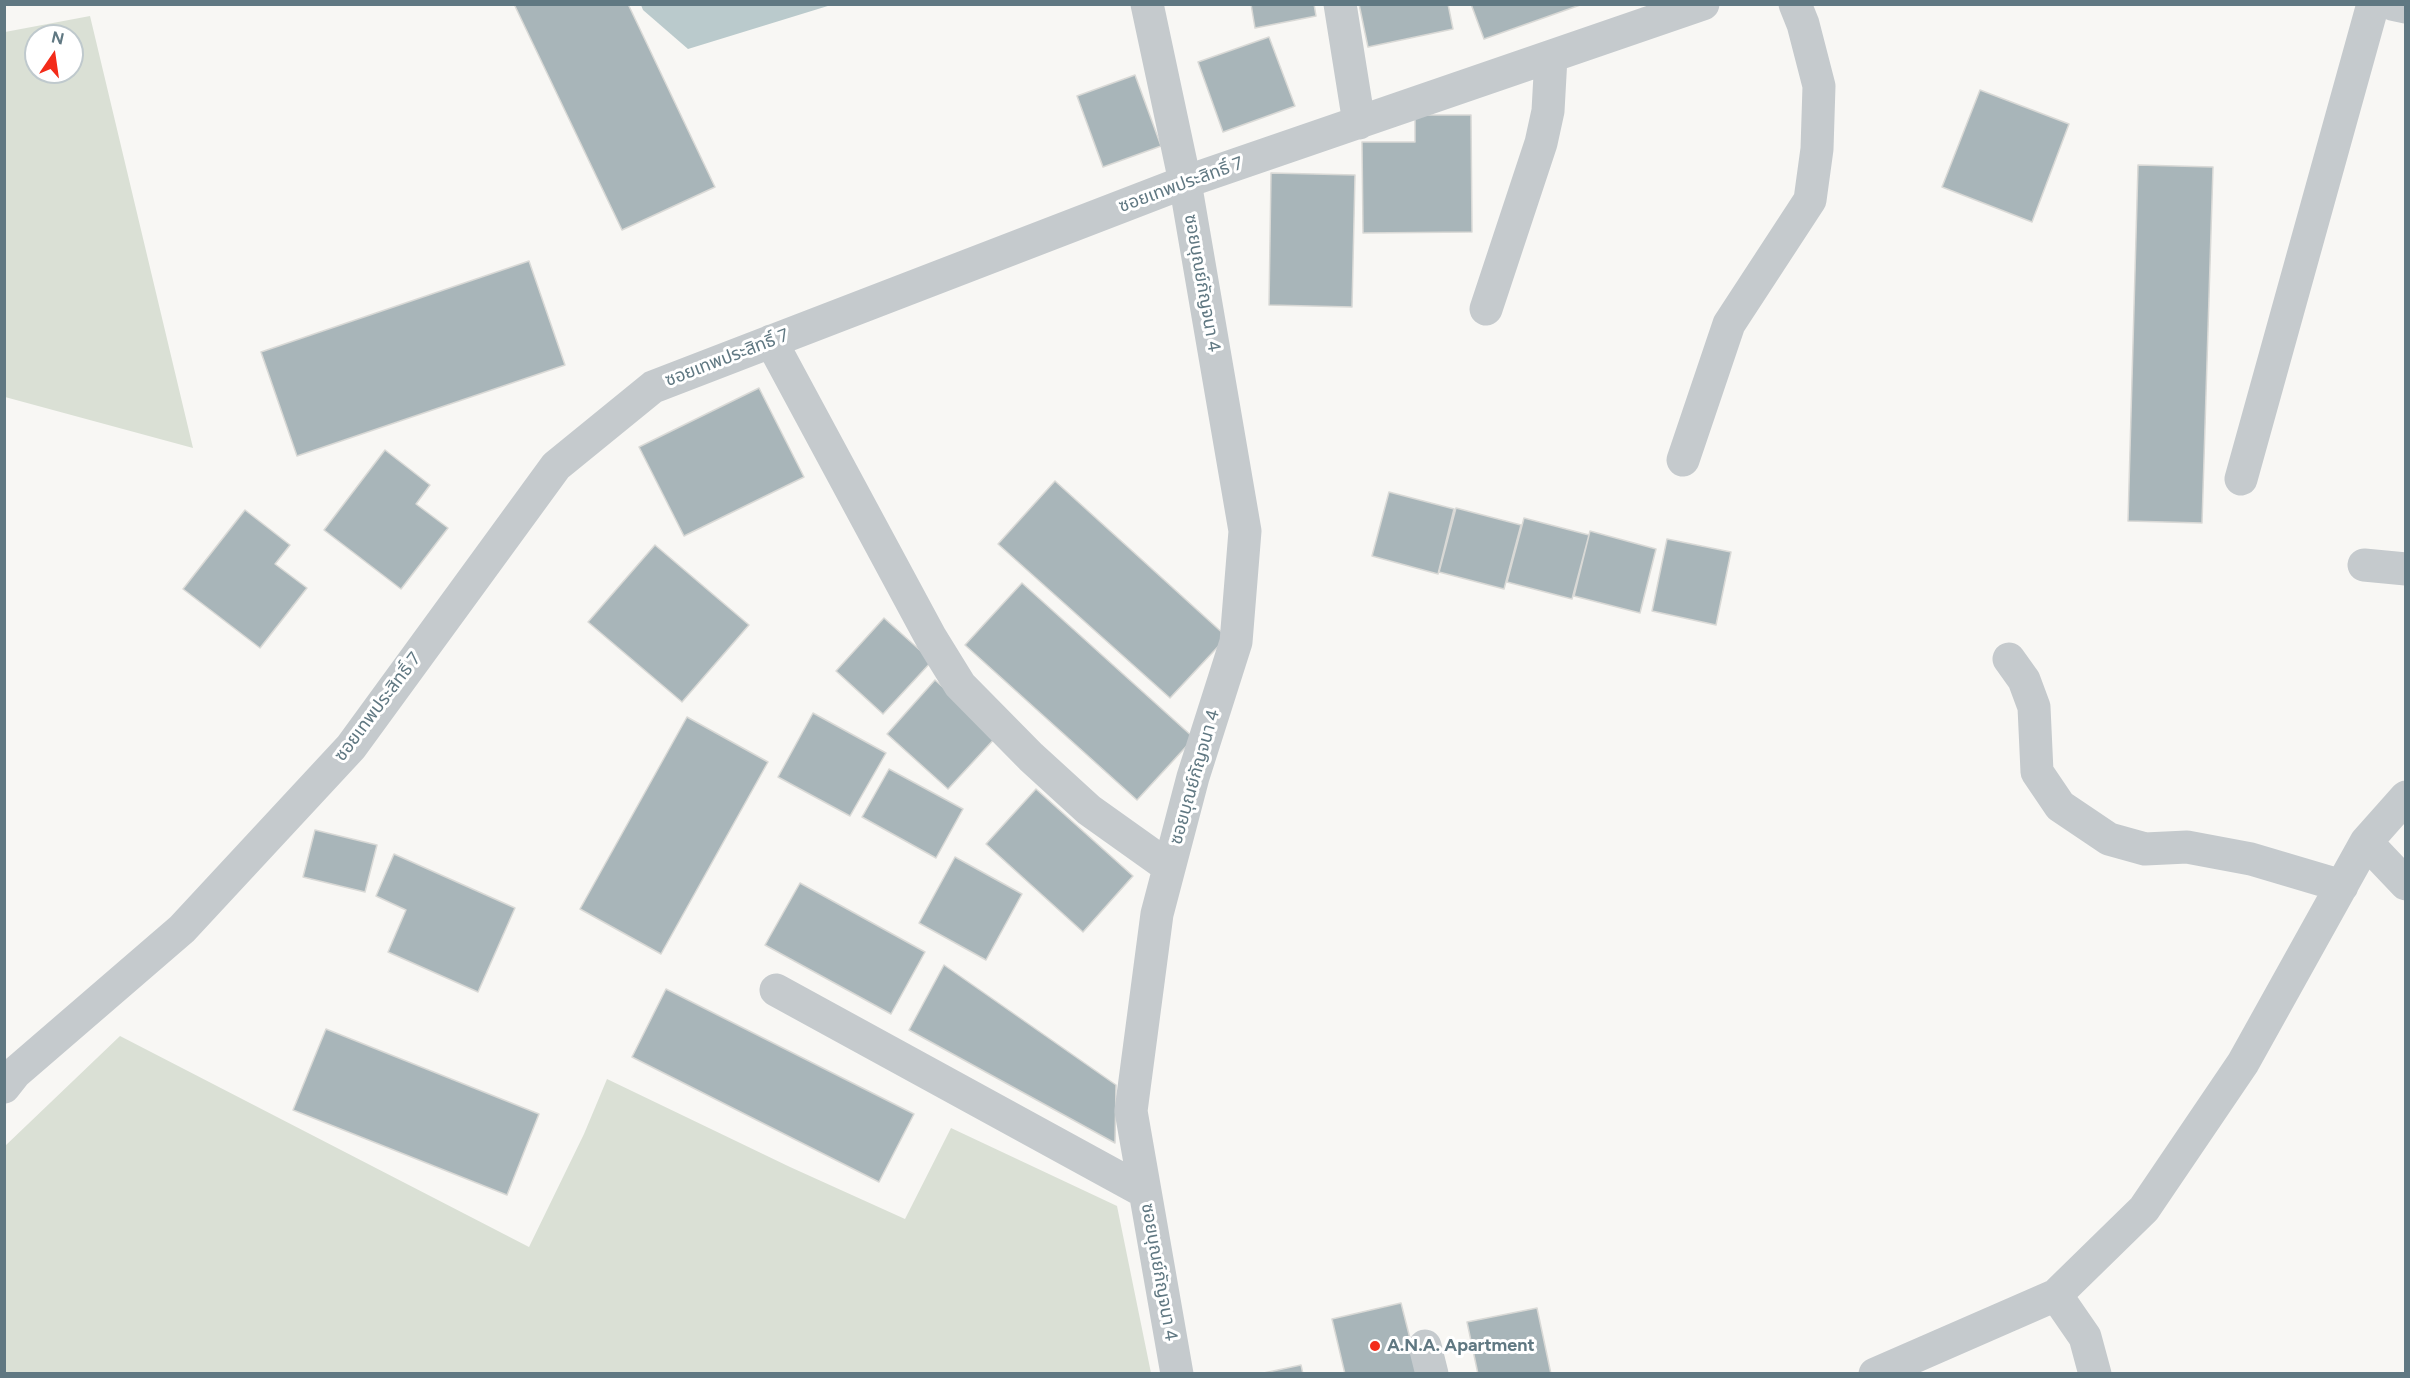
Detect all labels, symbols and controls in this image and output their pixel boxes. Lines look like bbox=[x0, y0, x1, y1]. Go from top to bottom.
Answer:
north arrow bbox=[24, 24, 84, 84]
text: N bbox=[50, 27, 66, 49]
street label: ซอยเทพประสิทธิ์ 7 bbox=[1116, 152, 1246, 218]
street label: ซอยบุณย์กัญจนา 4 bbox=[1179, 212, 1225, 354]
street label: ซอยเทพประสิทธิ์ 7 bbox=[662, 324, 792, 392]
street label: ซอยเทพประสิทธิ์ 7 bbox=[330, 648, 426, 766]
street label: ซอยบุณย์กัญจนา 4 bbox=[1165, 707, 1225, 847]
street label: ซอยบุณย์กัญจนา 4 bbox=[1136, 1201, 1182, 1343]
place label: A.N.A. Apartment bbox=[1387, 1335, 1535, 1357]
marker: A.N.A. Apartment bbox=[1368, 1339, 1382, 1353]

